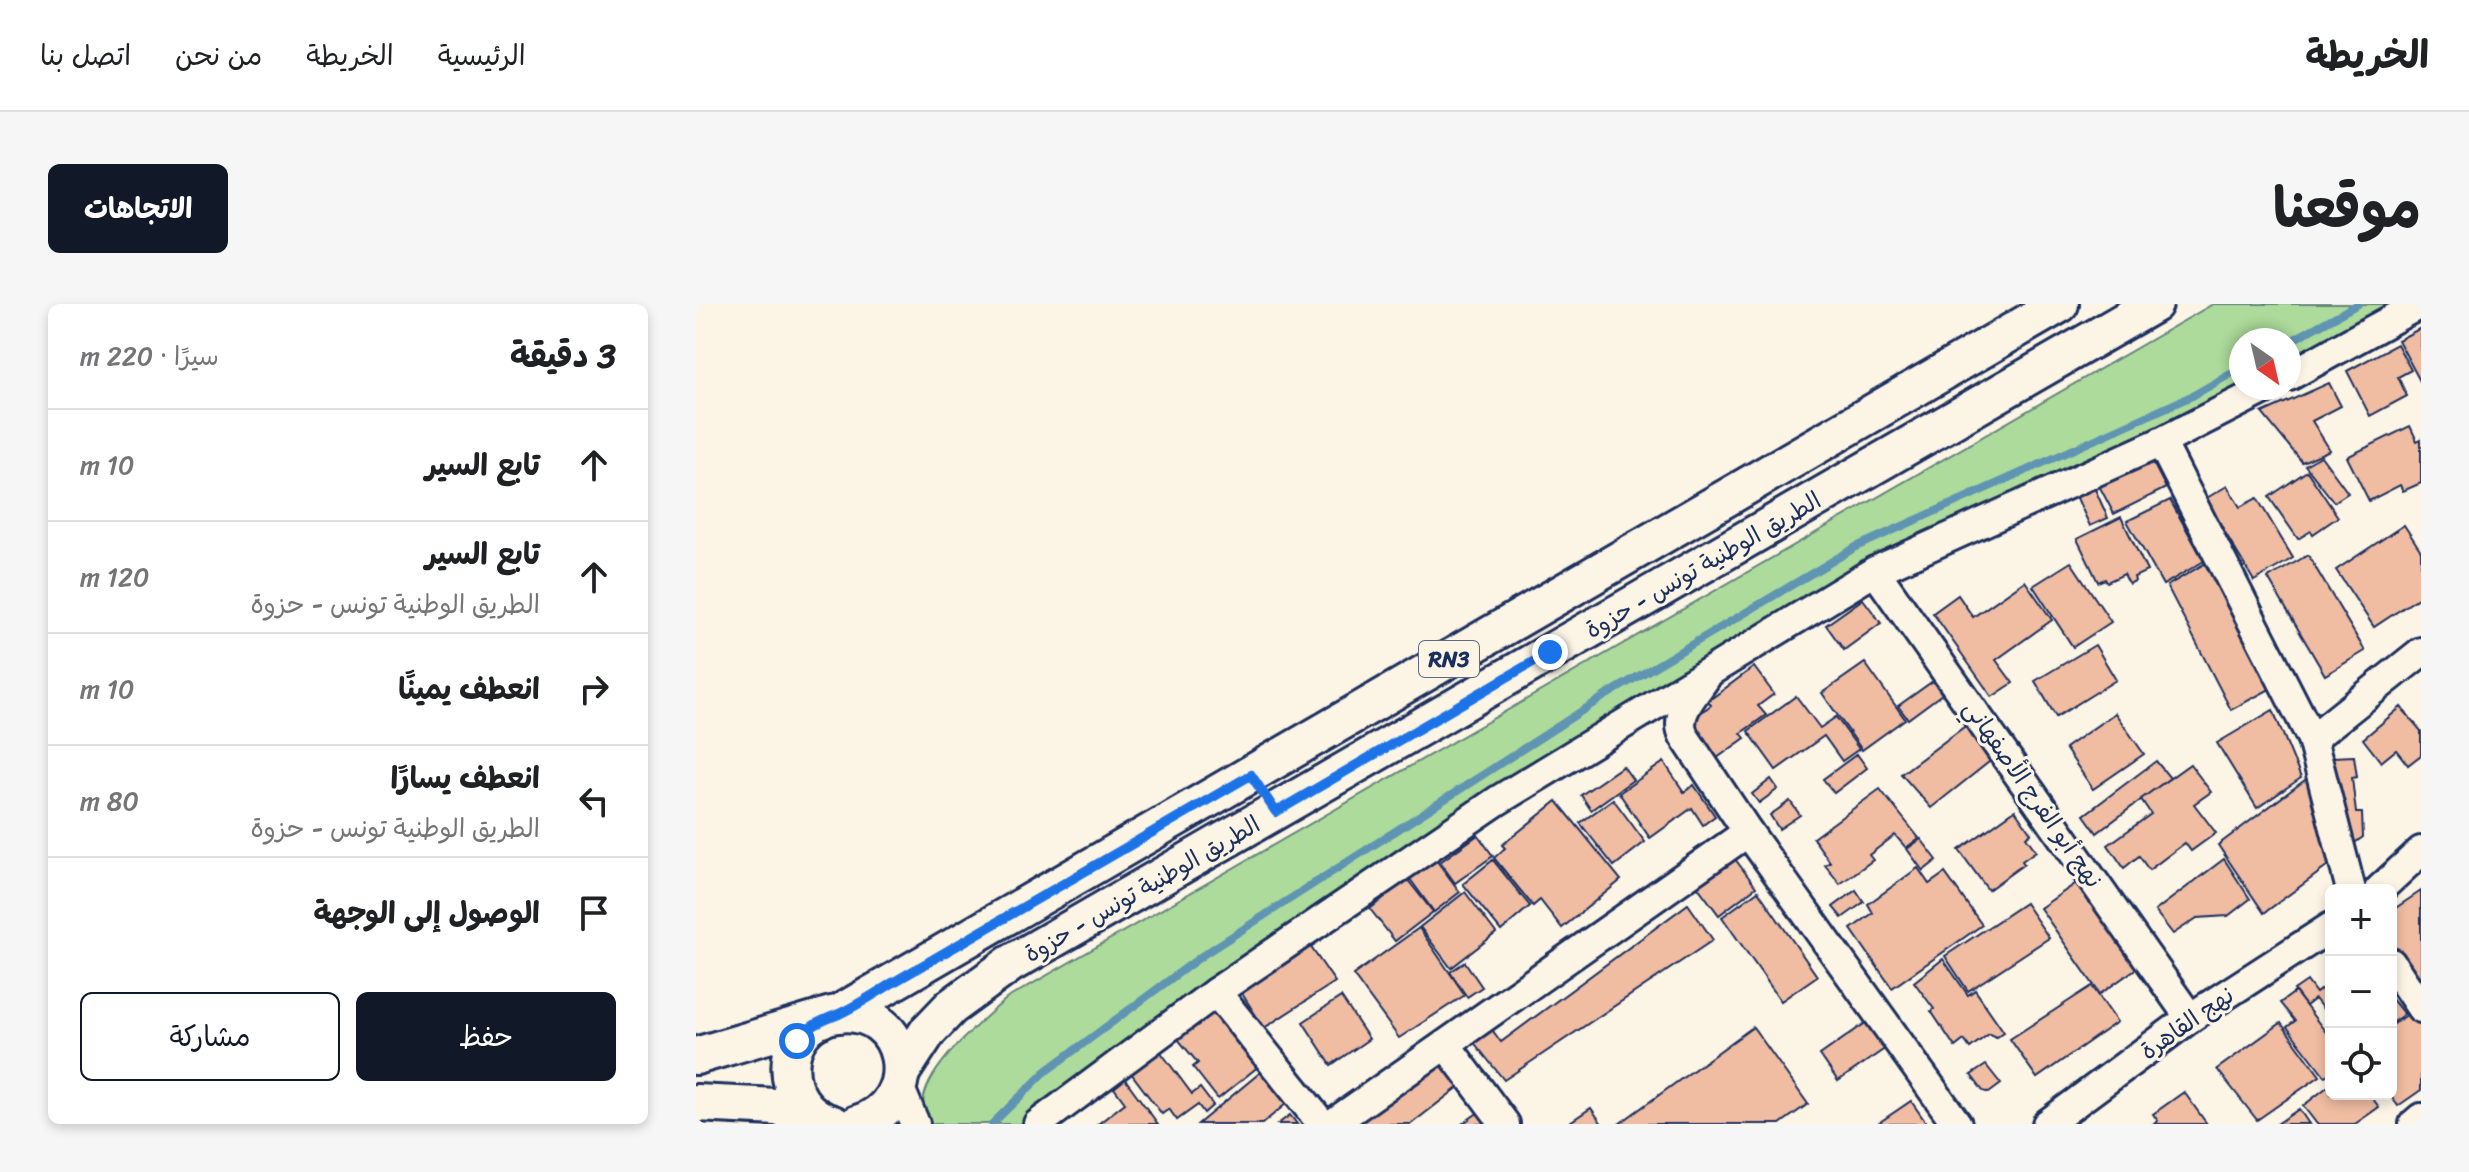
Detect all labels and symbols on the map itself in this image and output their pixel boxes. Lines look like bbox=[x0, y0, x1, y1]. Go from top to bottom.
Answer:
north arrow bbox=[2229, 328, 2301, 400]
street label: الطريق الوطنية تونس - حزوة bbox=[1577, 480, 1829, 650]
route end bbox=[1532, 634, 1568, 670]
road number: RN3 bbox=[1419, 641, 1479, 677]
street label: نهج أبو الفرج الأصفهاني bbox=[1952, 691, 2114, 897]
street label: الطريق الوطنية تونس - حزوة bbox=[1016, 804, 1268, 974]
street label: نهج القاهرة bbox=[2131, 975, 2243, 1071]
route start bbox=[779, 1023, 815, 1059]

